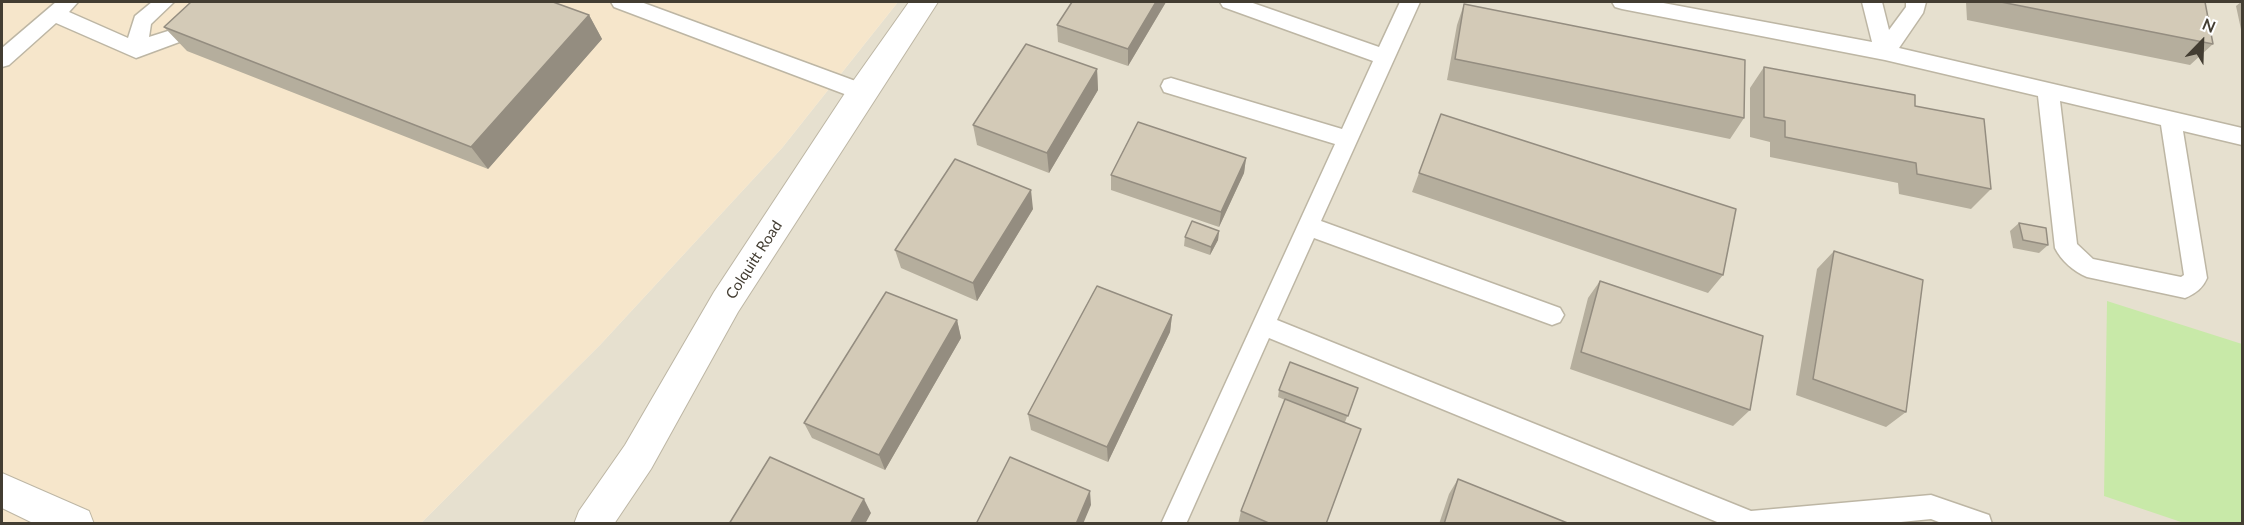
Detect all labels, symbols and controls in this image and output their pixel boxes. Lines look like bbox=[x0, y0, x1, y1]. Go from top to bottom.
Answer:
north arrow bbox=[2172, 12, 2232, 72]
text: N bbox=[2200, 14, 2219, 36]
street label: Colquitt Road bbox=[722, 218, 786, 302]

